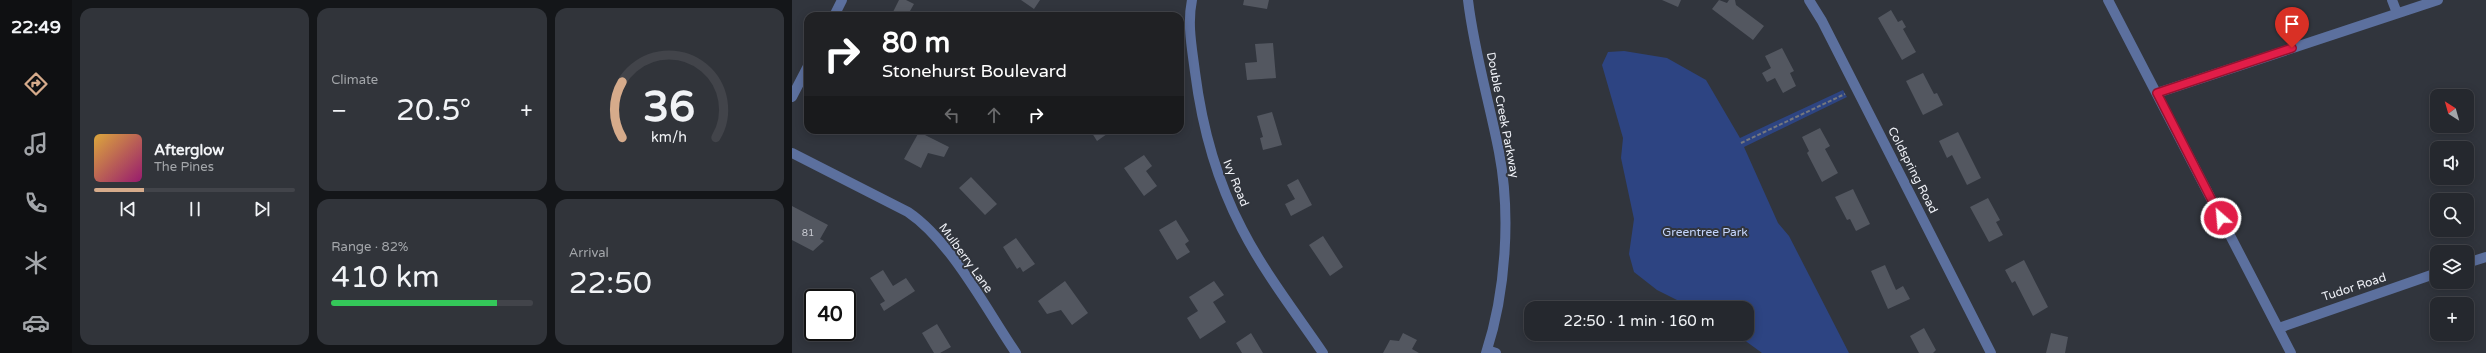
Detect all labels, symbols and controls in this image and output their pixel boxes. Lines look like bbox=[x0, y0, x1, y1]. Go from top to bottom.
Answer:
pin bbox=[2275, 7.0, 2309, 48]
icon: arrive bbox=[2281, 13, 2303, 35]
text: 22:49 bbox=[11, 16, 61, 38]
text: 80 m bbox=[882, 26, 950, 60]
icon: right bbox=[816, 28, 868, 80]
street label: Double Creek Parkway bbox=[1484, 51, 1522, 180]
text: Stonehurst Boulevard bbox=[882, 60, 1067, 82]
icon: directions bbox=[22, 70, 50, 98]
text: Climate bbox=[331, 72, 378, 88]
text: 36 bbox=[643, 82, 695, 132]
north arrow bbox=[2430, 89, 2474, 133]
map controls bbox=[2430, 89, 2474, 341]
text: 20.5° bbox=[396, 92, 471, 129]
text: − bbox=[331, 98, 347, 124]
text: + bbox=[520, 98, 533, 124]
icon: left bbox=[941, 104, 963, 126]
icon: ahead bbox=[983, 104, 1005, 126]
icon: right bbox=[1025, 104, 1047, 126]
street label: Coldspring Road bbox=[1885, 124, 1941, 216]
text: km/h bbox=[651, 128, 687, 145]
icon: music bbox=[22, 130, 50, 158]
text: Afterglow bbox=[154, 141, 224, 159]
button: sound bbox=[2430, 141, 2474, 185]
street label: Ivy Road bbox=[1220, 157, 1252, 209]
text: The Pines bbox=[154, 159, 214, 175]
icon: phone bbox=[22, 189, 50, 217]
button: search bbox=[2430, 193, 2474, 237]
position arrow bbox=[2200, 197, 2242, 239]
icon: previous bbox=[117, 198, 139, 220]
icon: pause bbox=[184, 198, 206, 220]
icon: next bbox=[251, 198, 273, 220]
street label: Mulberry Lane bbox=[936, 220, 996, 296]
park label: Greentree Park bbox=[1662, 225, 1748, 239]
house number: 81 bbox=[802, 227, 814, 239]
text: Range · 82% bbox=[331, 239, 408, 255]
text: Arrival bbox=[569, 245, 609, 261]
button: layers bbox=[2430, 245, 2474, 289]
icon: climate bbox=[22, 249, 50, 277]
text: 410 km bbox=[331, 259, 440, 296]
text: 22:50 bbox=[569, 265, 652, 302]
street label: Tudor Road bbox=[2320, 270, 2388, 304]
speed limit sign: 40 bbox=[804, 289, 856, 341]
button: + bbox=[2430, 297, 2474, 341]
icon: car bbox=[22, 309, 50, 337]
text: 22:50 · 1 min · 160 m bbox=[1564, 312, 1714, 330]

